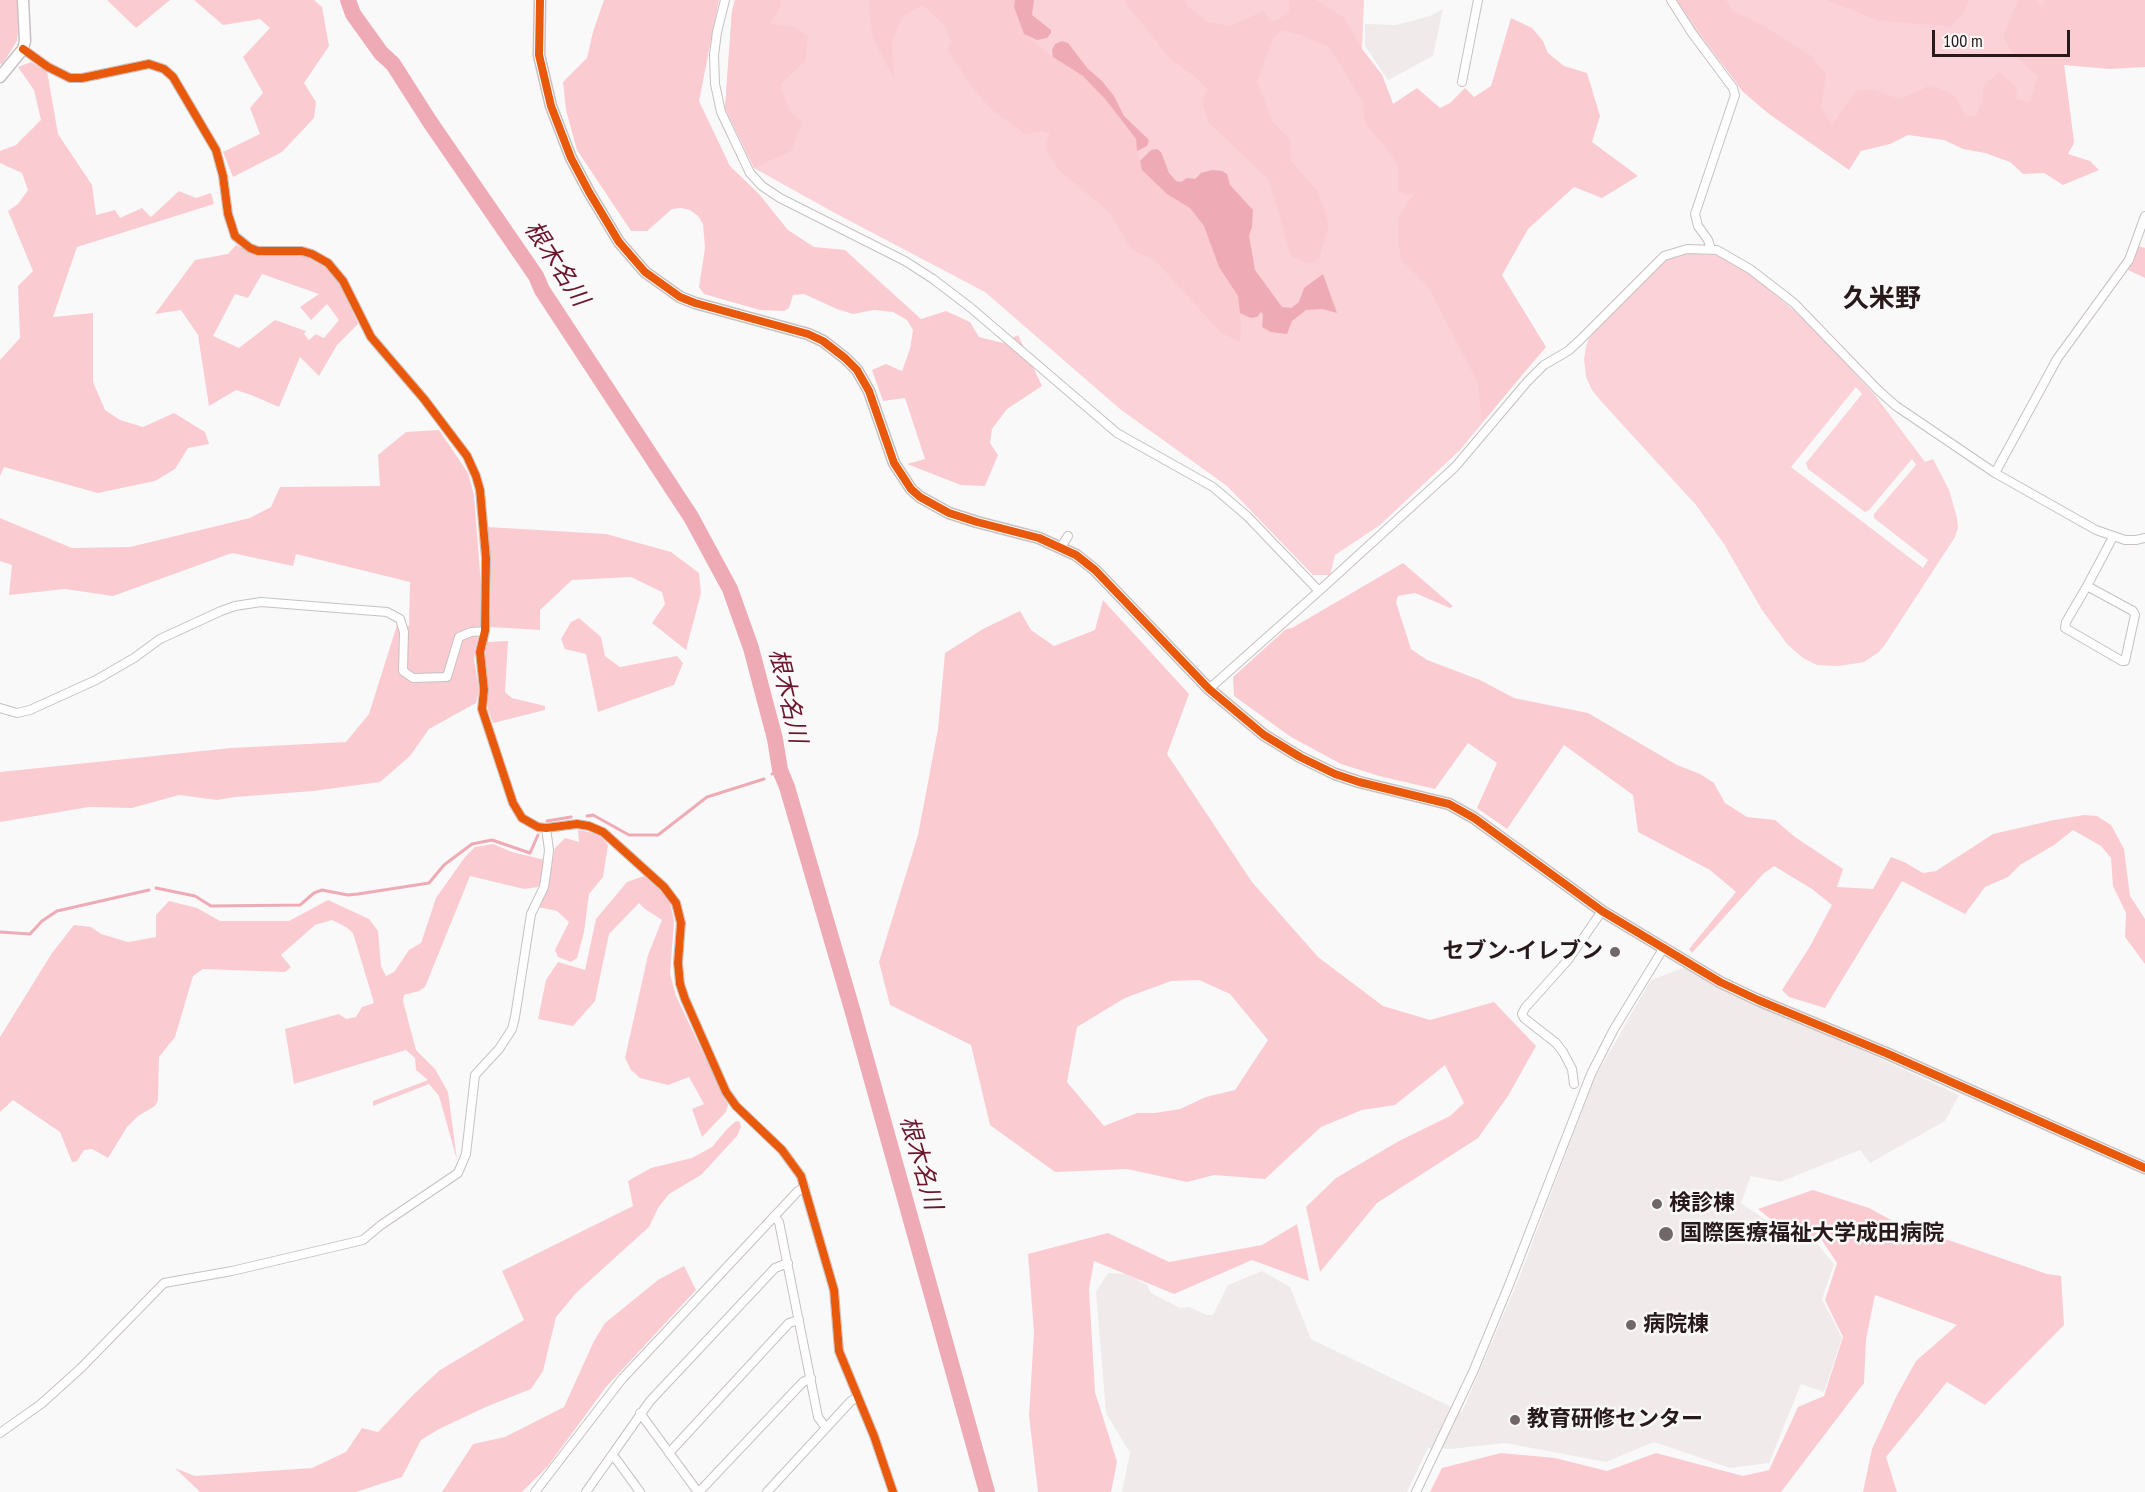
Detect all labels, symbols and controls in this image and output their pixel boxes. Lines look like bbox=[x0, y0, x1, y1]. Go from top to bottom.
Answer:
scale bar bbox=[1935, 18, 2073, 56]
text: 100 m bbox=[1943, 29, 1983, 52]
water label: 根木名川 bbox=[518, 216, 594, 312]
district label: 久米野 bbox=[1843, 284, 1921, 316]
water label: 根木名川 bbox=[762, 646, 812, 746]
place label: セブン-イレブン bbox=[1442, 939, 1603, 965]
marker: セブン-イレブン bbox=[1608, 945, 1622, 959]
water label: 根木名川 bbox=[893, 1113, 947, 1213]
place label: 検診棟 bbox=[1669, 1191, 1735, 1217]
marker: 検診棟 bbox=[1650, 1197, 1664, 1211]
place label: 国際医療福祉大学成田病院 bbox=[1680, 1221, 1944, 1247]
marker: 国際医療福祉大学成田病院 bbox=[1657, 1225, 1675, 1243]
place label: 病院棟 bbox=[1643, 1312, 1709, 1338]
marker: 病院棟 bbox=[1624, 1318, 1638, 1332]
place label: 教育研修センター bbox=[1527, 1407, 1703, 1433]
marker: 教育研修センター bbox=[1508, 1413, 1522, 1427]

